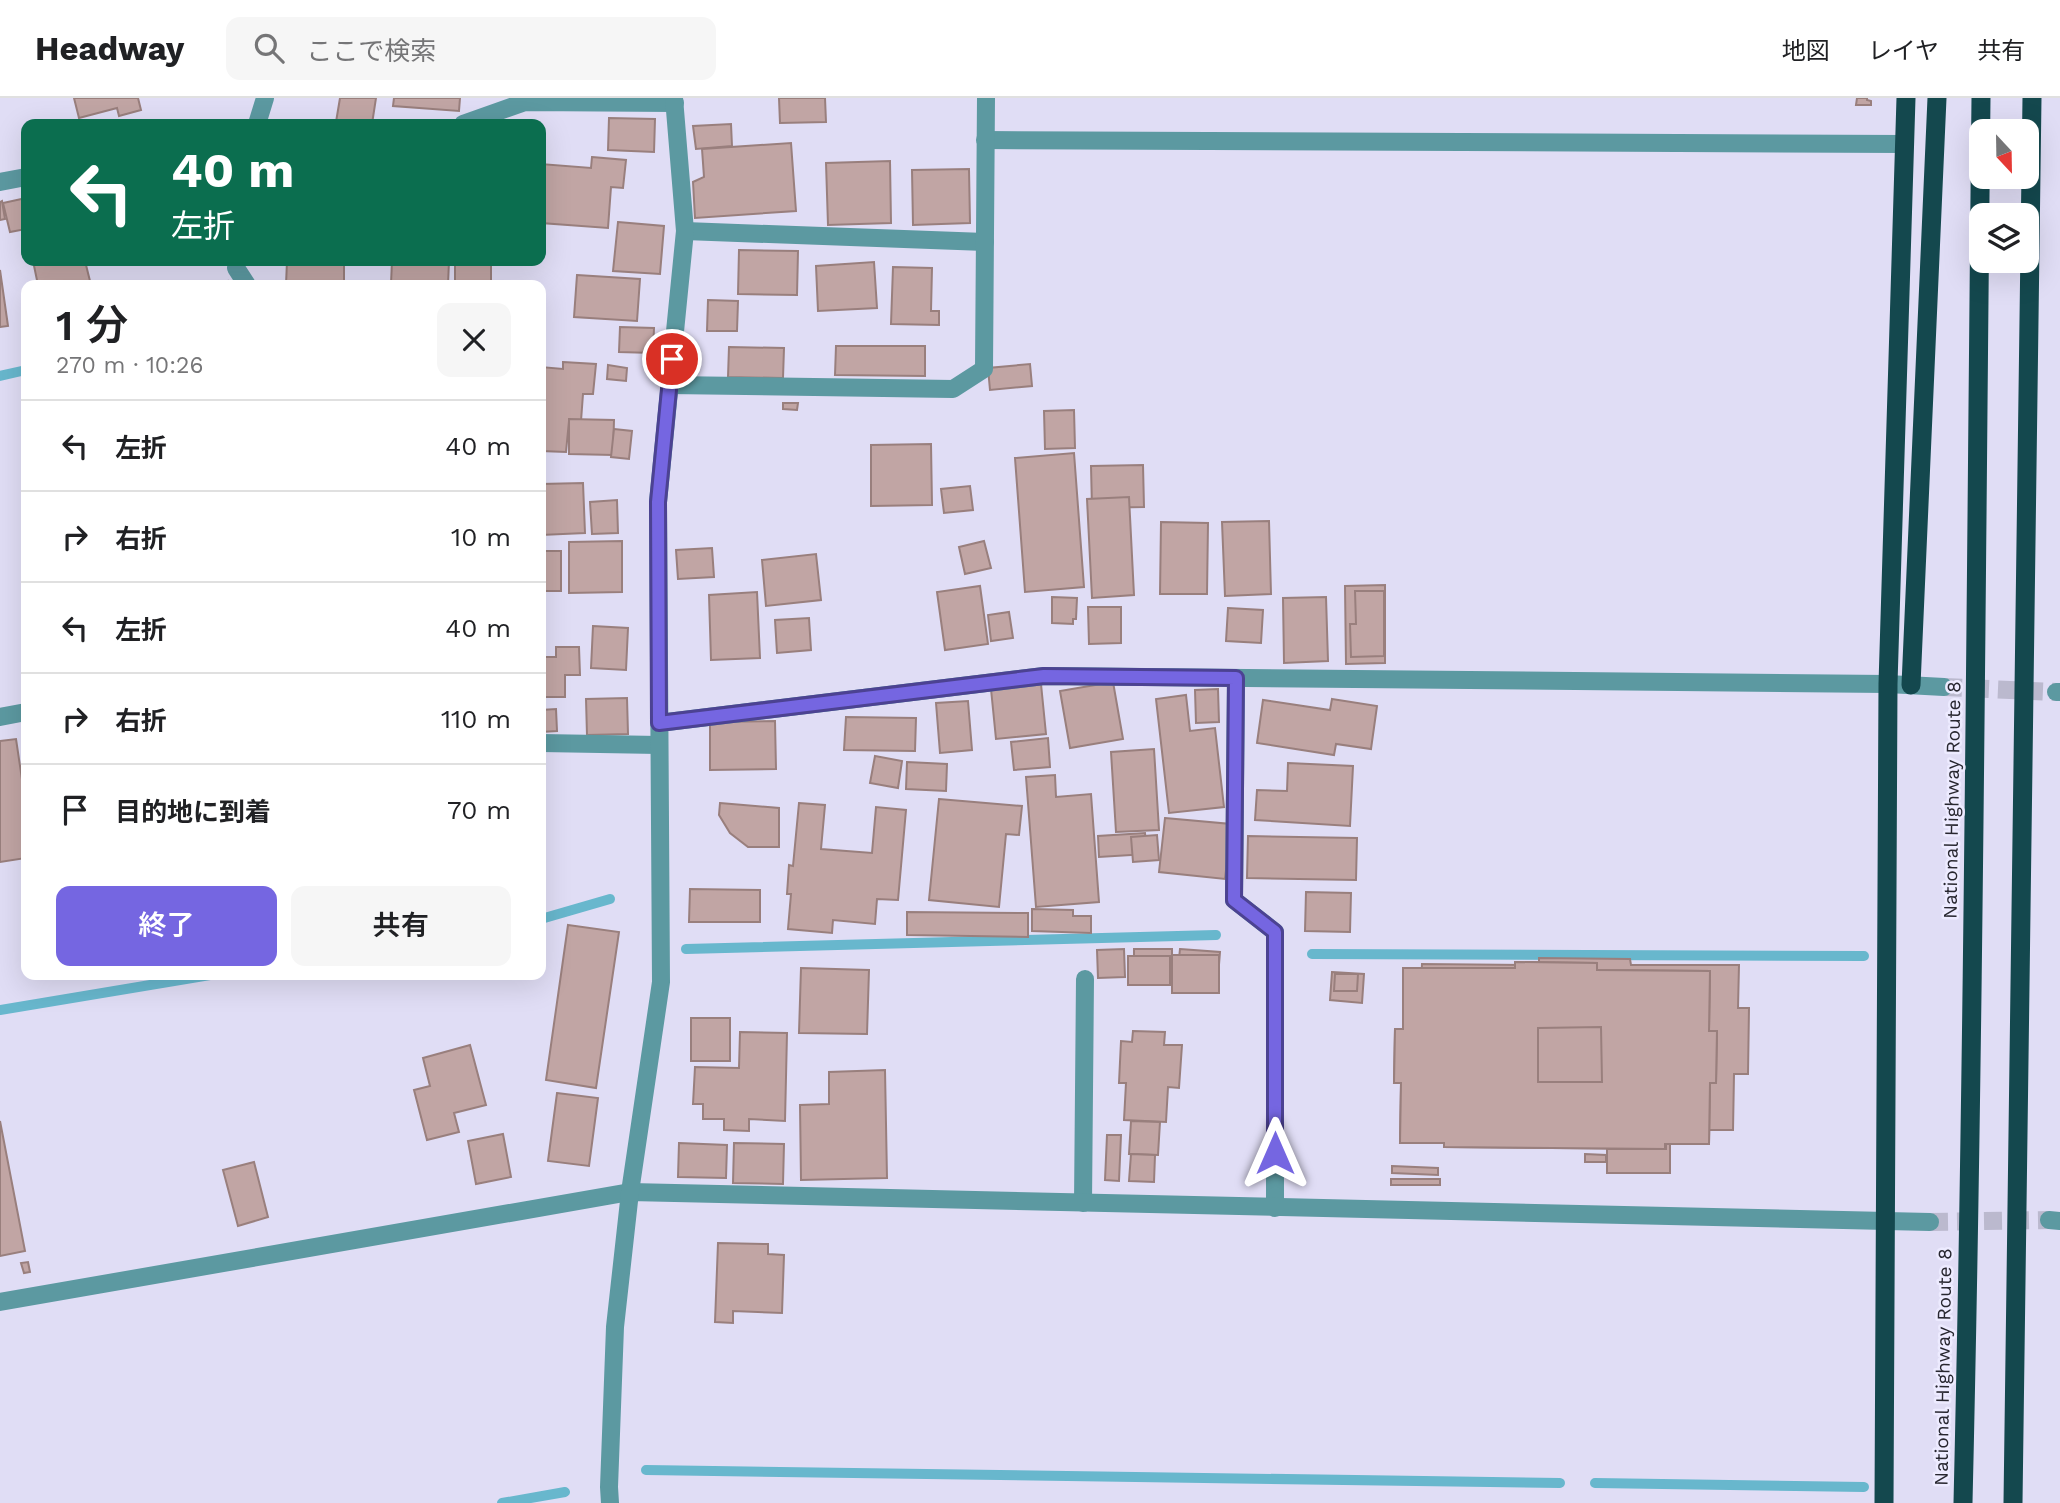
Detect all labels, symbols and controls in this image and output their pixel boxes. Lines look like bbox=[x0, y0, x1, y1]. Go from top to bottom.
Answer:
search box bbox=[226, 17, 716, 80]
text: Headway bbox=[35, 29, 184, 68]
icon: search bbox=[250, 29, 288, 67]
text: ここで検索 bbox=[306, 36, 436, 66]
text: 地図 bbox=[1782, 37, 1830, 65]
text: レイヤ bbox=[1868, 37, 1939, 65]
text: 共有 bbox=[1977, 37, 2025, 65]
north arrow bbox=[1969, 119, 2039, 189]
map controls bbox=[1969, 119, 2039, 273]
text: 40 m bbox=[171, 141, 294, 199]
icon: left bbox=[56, 147, 147, 238]
button: layers bbox=[1969, 203, 2039, 273]
text: 左折 bbox=[171, 207, 235, 245]
text: 1 分 bbox=[56, 301, 128, 350]
button: close bbox=[437, 303, 511, 377]
pin bbox=[642, 329, 702, 389]
icon: arrive bbox=[653, 340, 691, 378]
text: 270 m · 10:26 bbox=[56, 352, 203, 379]
icon: left bbox=[56, 427, 94, 465]
text: 40 m bbox=[445, 431, 511, 461]
text: 左折 bbox=[115, 433, 167, 463]
icon: right bbox=[56, 518, 94, 556]
text: 10 m bbox=[451, 522, 511, 552]
text: 右折 bbox=[115, 524, 167, 554]
icon: left bbox=[56, 609, 94, 647]
text: 40 m bbox=[445, 613, 511, 643]
text: 左折 bbox=[115, 615, 167, 645]
street label: National Highway Route 8 bbox=[1938, 681, 1966, 919]
icon: right bbox=[56, 700, 94, 738]
text: 110 m bbox=[441, 704, 511, 734]
text: 右折 bbox=[115, 706, 167, 736]
icon: arrive bbox=[56, 791, 94, 829]
text: 70 m bbox=[447, 795, 511, 825]
text: 目的地に到着 bbox=[115, 797, 271, 827]
button: 終了 bbox=[56, 886, 277, 966]
button: 共有 bbox=[291, 886, 511, 966]
position arrow bbox=[1238, 1116, 1312, 1190]
street label: National Highway Route 8 bbox=[1929, 1248, 1957, 1486]

